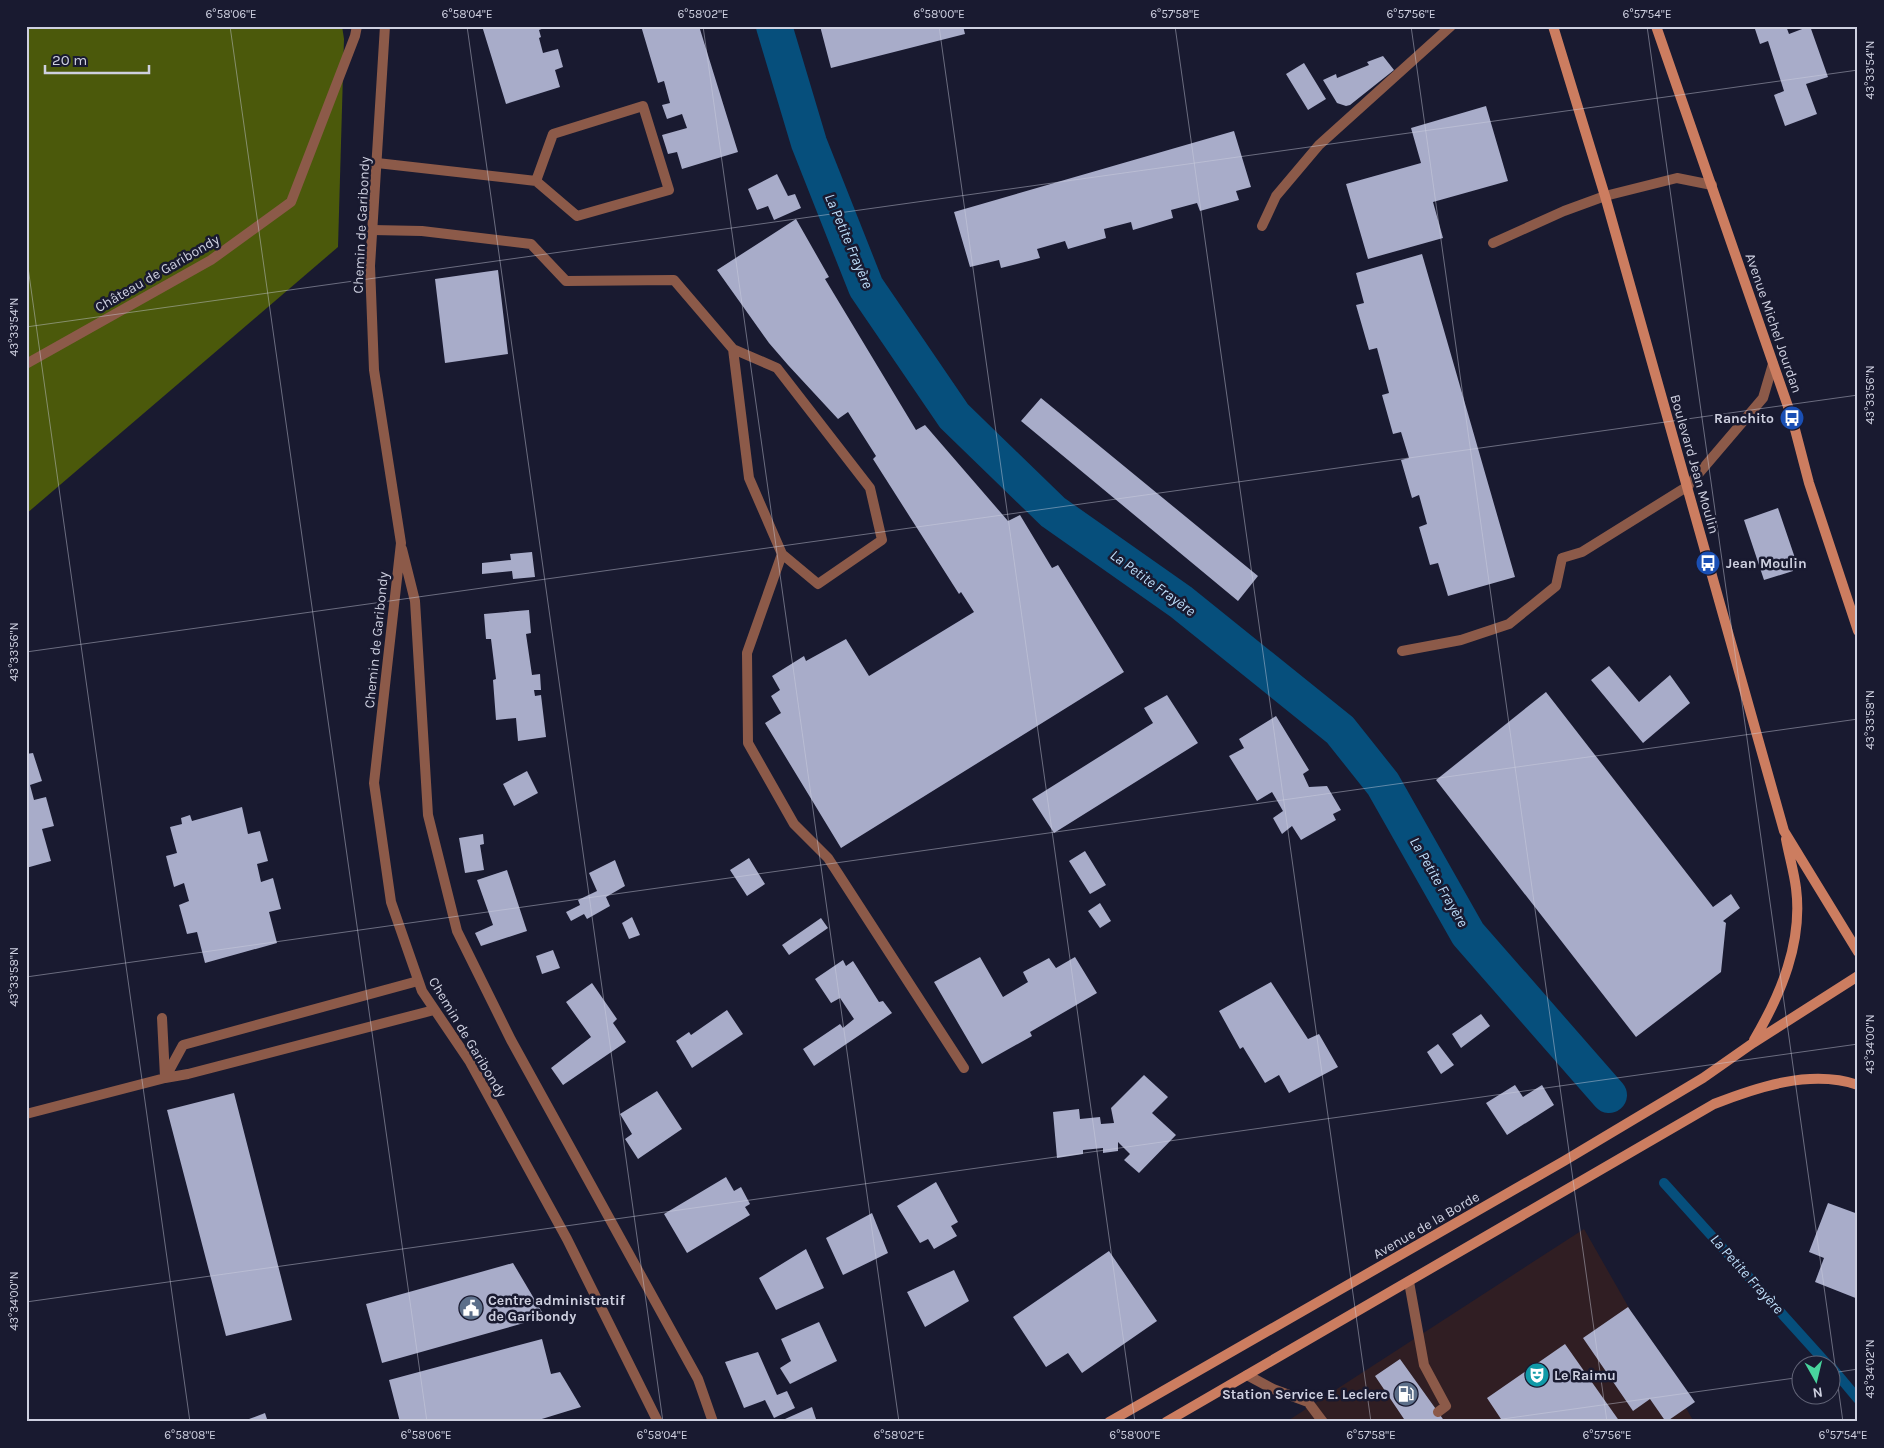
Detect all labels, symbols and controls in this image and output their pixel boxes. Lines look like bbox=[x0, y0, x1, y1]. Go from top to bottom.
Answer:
text: 6°58'06"E bbox=[205, 7, 257, 21]
text: 6°58'04"E bbox=[442, 7, 492, 21]
text: 6°58'02"E bbox=[677, 7, 729, 21]
text: 6°58'00"E bbox=[913, 7, 965, 21]
text: 6°57'58"E bbox=[1150, 7, 1200, 21]
text: 6°57'56"E bbox=[1386, 7, 1436, 21]
text: 6°57'54"E bbox=[1623, 7, 1671, 21]
text: 43°33'54"N bbox=[1863, 40, 1877, 100]
scale bar bbox=[45, 42, 149, 74]
text: 20 m bbox=[52, 51, 87, 69]
street label: Chemin de Garibondy bbox=[349, 156, 374, 294]
water label: La Petite Frayère bbox=[821, 191, 877, 291]
street label: Château de Garibondy bbox=[92, 231, 223, 316]
street label: Avenue Michel Jourdan bbox=[1742, 251, 1805, 395]
text: 43°33'54"N bbox=[7, 297, 21, 357]
text: 43°33'56"N bbox=[1863, 365, 1877, 425]
street label: Boulevard Jean Moulin bbox=[1666, 392, 1723, 536]
bus stop icon: Ranchito bbox=[1779, 405, 1805, 431]
place label: Ranchito bbox=[1714, 410, 1774, 427]
water label: La Petite Frayère bbox=[1107, 546, 1199, 620]
bus stop icon: Jean Moulin bbox=[1695, 550, 1721, 576]
place label: Jean Moulin bbox=[1726, 555, 1807, 572]
street label: Chemin de Garibondy bbox=[361, 570, 392, 709]
text: 43°33'56"N bbox=[7, 622, 21, 682]
text: 43°33'58"N bbox=[1863, 690, 1877, 750]
water label: La Petite Frayère bbox=[1406, 834, 1472, 930]
text: 43°33'58"N bbox=[7, 947, 21, 1007]
street label: Chemin de Garibondy bbox=[425, 974, 510, 1101]
text: 43°34'00"N bbox=[1863, 1014, 1877, 1074]
street label: Avenue de la Borde bbox=[1370, 1188, 1482, 1263]
water label: La Petite Frayère bbox=[1706, 1230, 1788, 1318]
text: 43°34'00"N bbox=[7, 1271, 21, 1331]
place label: Centre administratif de Garibondy bbox=[488, 1292, 626, 1325]
public building icon: Centre administratif de Garibondy bbox=[458, 1295, 484, 1321]
text: 43°34'02"N bbox=[1863, 1339, 1877, 1399]
north arrow bbox=[1792, 1356, 1842, 1406]
theatre icon: Le Raimu bbox=[1524, 1362, 1550, 1388]
place label: Le Raimu bbox=[1554, 1367, 1616, 1384]
fuel station icon: Station Service E. Leclerc bbox=[1393, 1381, 1419, 1407]
text: N bbox=[1812, 1383, 1824, 1401]
place label: Station Service E. Leclerc bbox=[1222, 1386, 1388, 1403]
text: 6°58'08"E bbox=[164, 1428, 216, 1442]
text: 6°58'06"E bbox=[400, 1428, 452, 1442]
text: 6°58'04"E bbox=[637, 1428, 687, 1442]
text: 6°58'02"E bbox=[873, 1428, 925, 1442]
text: 6°58'00"E bbox=[1109, 1428, 1161, 1442]
text: 6°57'58"E bbox=[1346, 1428, 1396, 1442]
text: 6°57'56"E bbox=[1582, 1428, 1632, 1442]
text: 6°57'54"E bbox=[1819, 1428, 1867, 1442]

